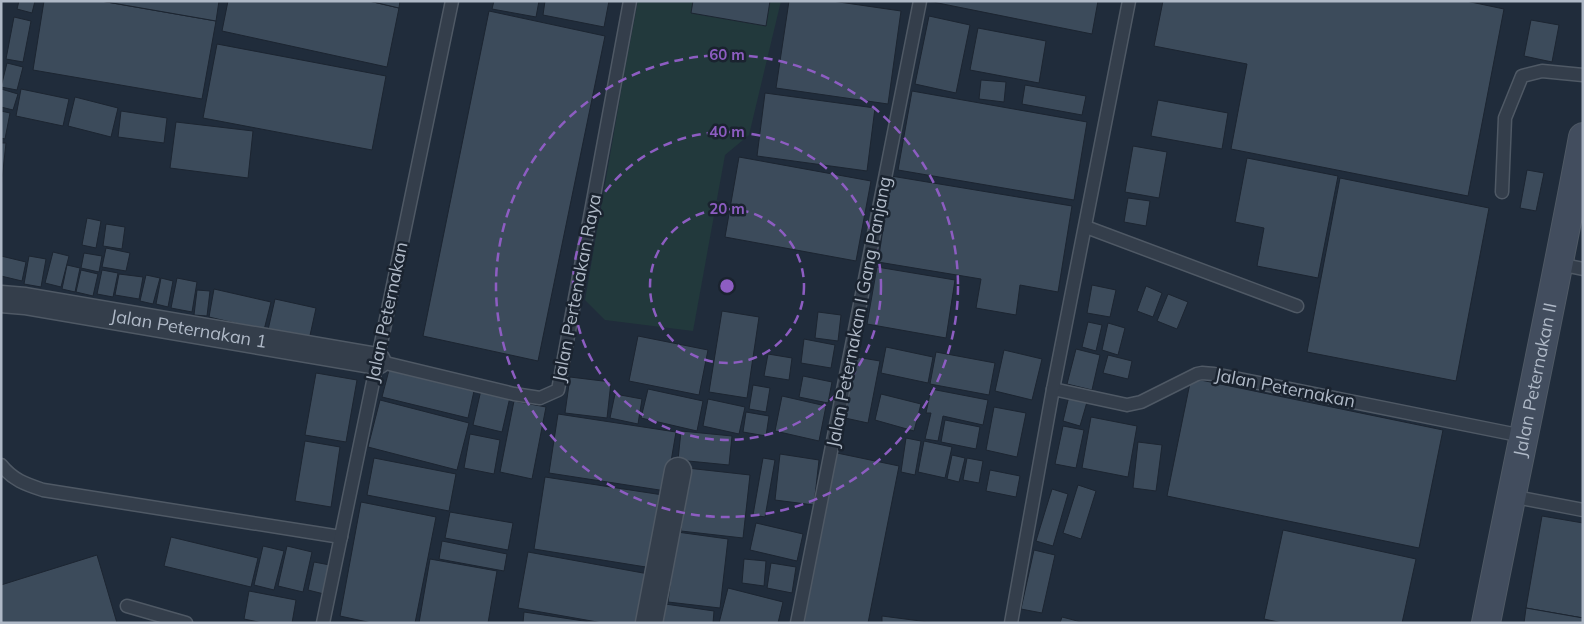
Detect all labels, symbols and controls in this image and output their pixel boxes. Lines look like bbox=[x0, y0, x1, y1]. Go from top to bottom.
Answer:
text: 60 m bbox=[709, 45, 745, 64]
text: 40 m bbox=[709, 122, 745, 141]
street label: Jalan Peternakan I Gang Panjang bbox=[821, 174, 896, 449]
street label: Jalan Pertenakan Raya bbox=[547, 192, 606, 384]
text: 20 m bbox=[709, 199, 745, 218]
street label: Jalan Peternakan bbox=[360, 240, 413, 384]
centre of rings bbox=[718, 277, 736, 295]
street label: Jalan Peternakan II bbox=[1508, 301, 1562, 459]
street label: Jalan Peternakan 1 bbox=[109, 304, 269, 353]
street label: Jalan Peternakan bbox=[1213, 363, 1357, 412]

